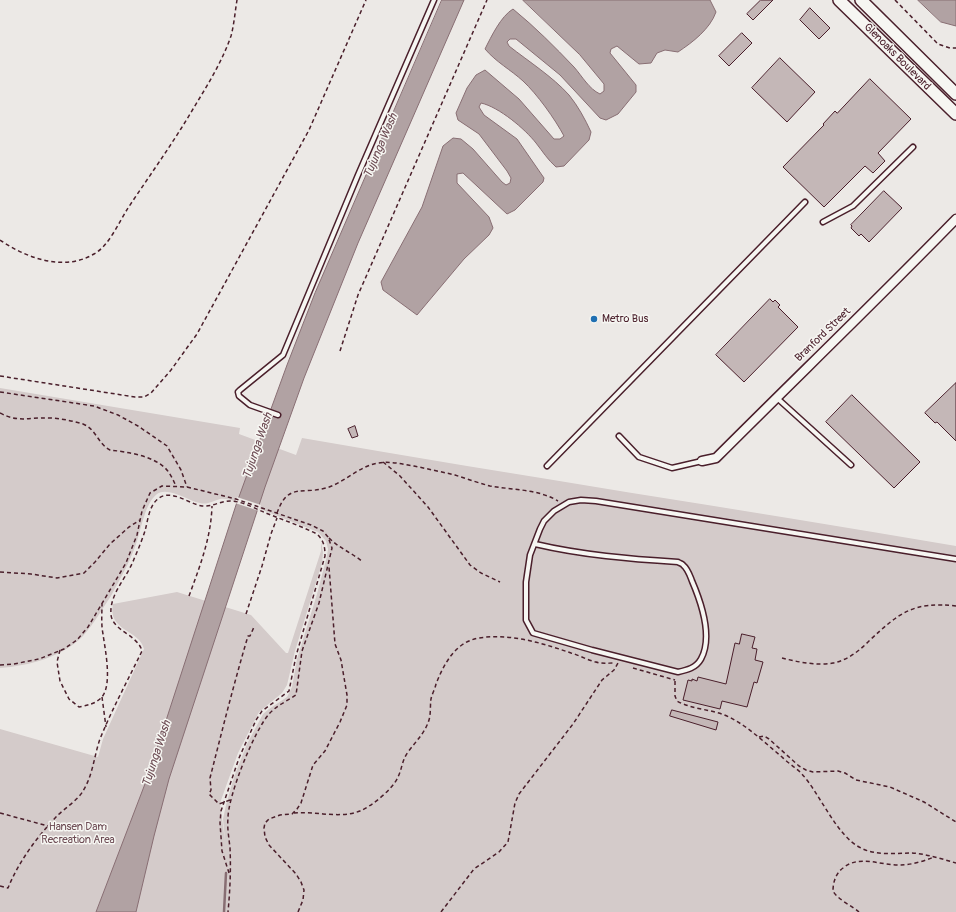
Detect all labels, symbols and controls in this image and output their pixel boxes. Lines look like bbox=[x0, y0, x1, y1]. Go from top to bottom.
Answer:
street label: Glenoaks Boulevard bbox=[861, 21, 933, 93]
water label: Tujunga Wash bbox=[361, 112, 401, 180]
street label: Branford Street bbox=[792, 305, 854, 365]
place label: Metro Bus bbox=[602, 312, 648, 326]
marker: Metro Bus bbox=[589, 314, 599, 324]
water label: Tujunga Wash bbox=[240, 411, 276, 481]
water label: Tujunga Wash bbox=[140, 719, 174, 789]
park label: Hansen Dam Recreation Area bbox=[41, 820, 115, 846]

